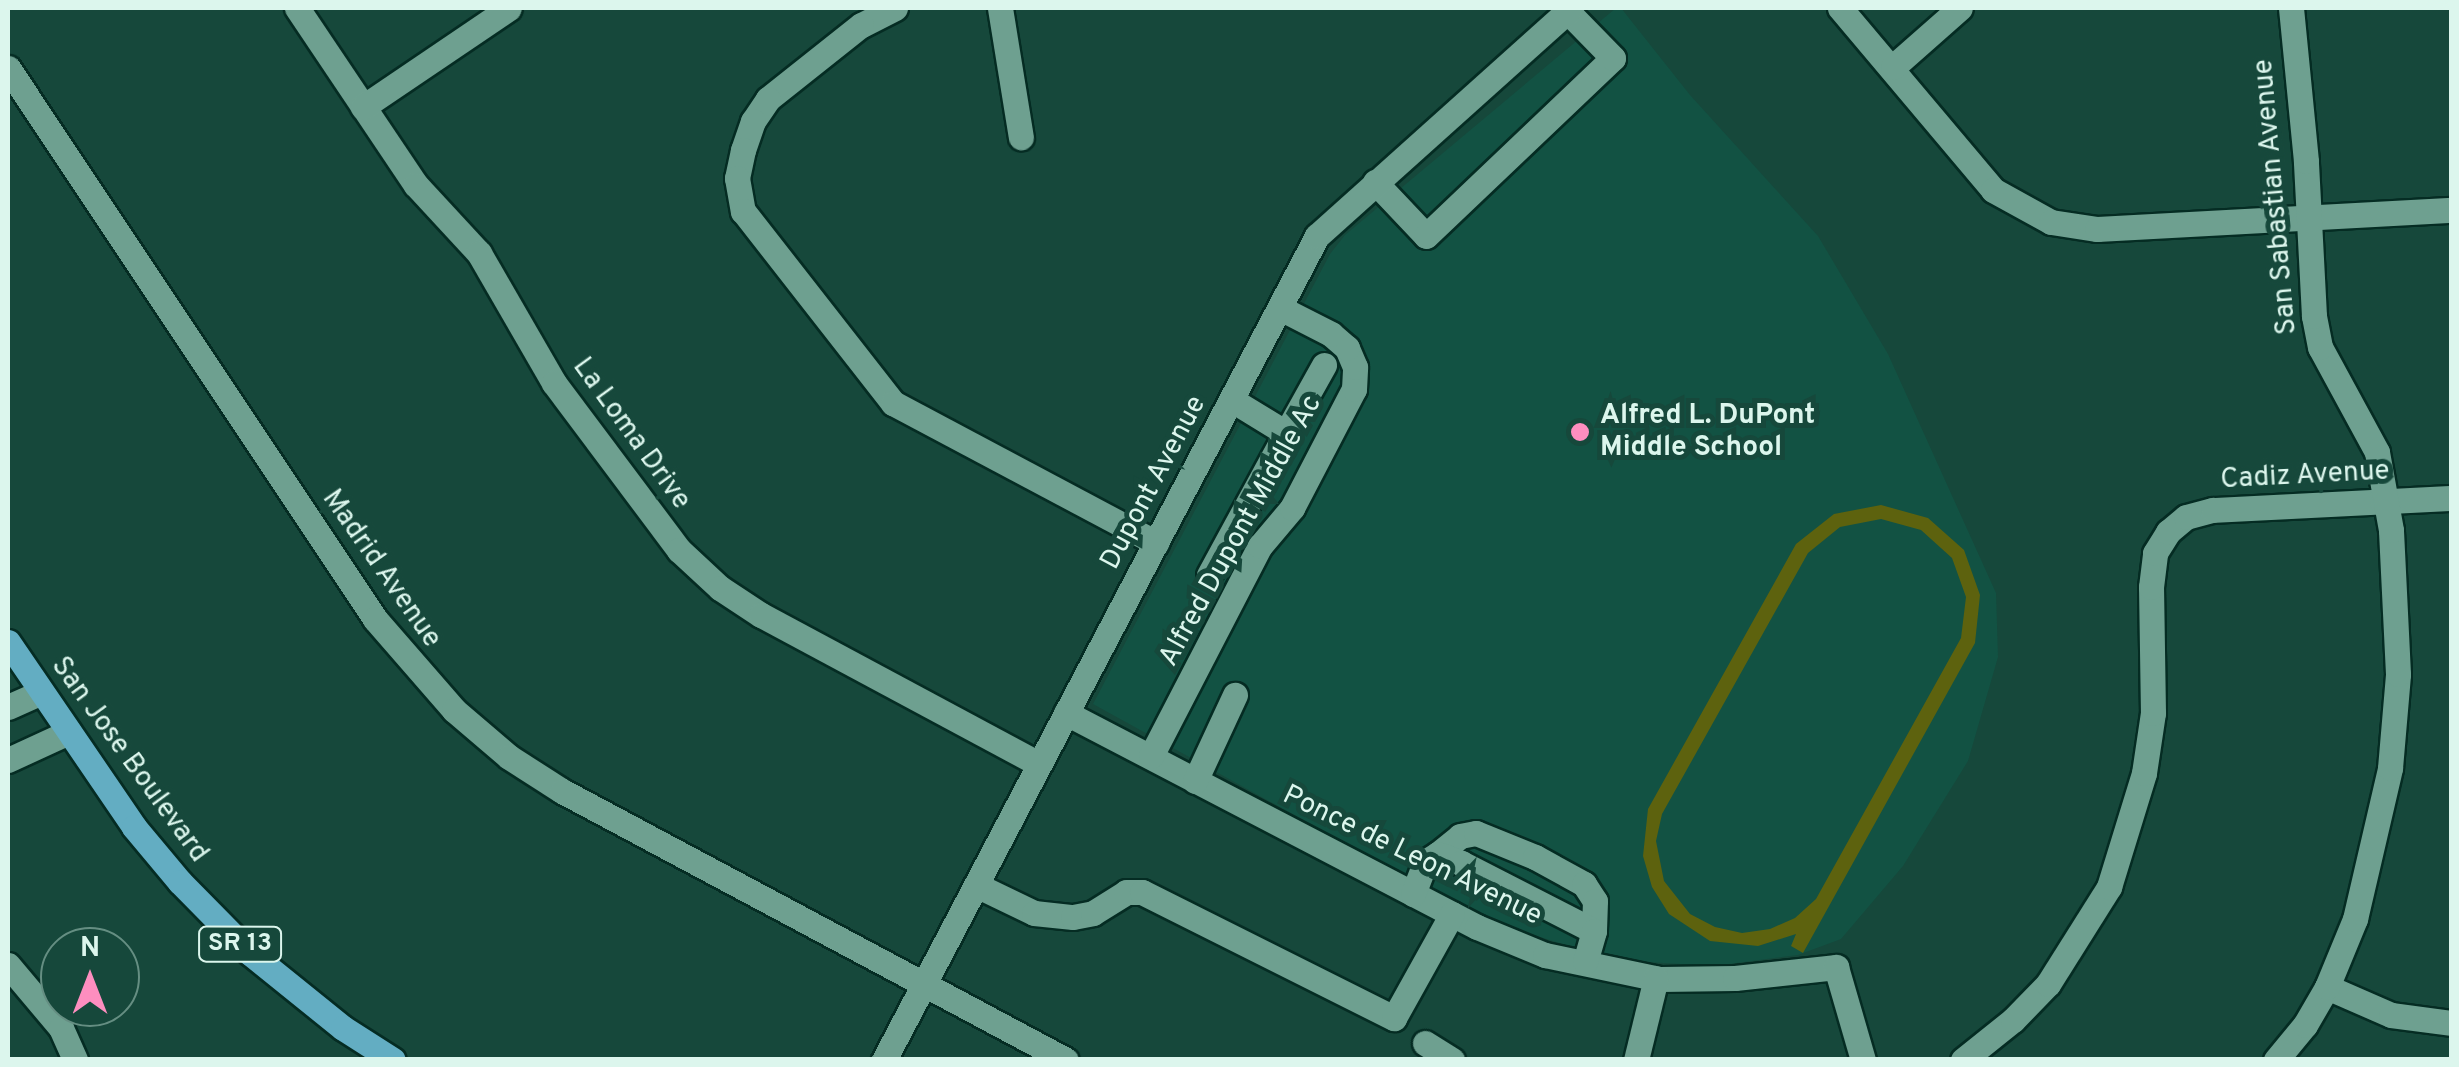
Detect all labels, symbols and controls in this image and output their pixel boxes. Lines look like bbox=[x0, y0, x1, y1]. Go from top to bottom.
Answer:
street label: San Sabastian Avenue bbox=[2247, 57, 2305, 337]
street label: La Loma Drive bbox=[565, 351, 697, 517]
street label: Alfred Dupont Middle Ac bbox=[1152, 389, 1330, 673]
street label: Dupont Avenue bbox=[1094, 390, 1214, 576]
place label: Alfred L. DuPont Middle School bbox=[1600, 399, 1815, 465]
marker: Alfred L. DuPont Middle School bbox=[1569, 421, 1591, 443]
street label: Cadiz Avenue bbox=[2219, 455, 2391, 497]
street label: Madrid Avenue bbox=[314, 483, 448, 655]
street label: San Jose Boulevard bbox=[43, 651, 215, 869]
street label: Ponce de Leon Avenue bbox=[1276, 778, 1548, 934]
road number: SR 13 bbox=[198, 924, 282, 964]
north arrow bbox=[40, 927, 140, 1027]
text: N bbox=[80, 931, 100, 967]

